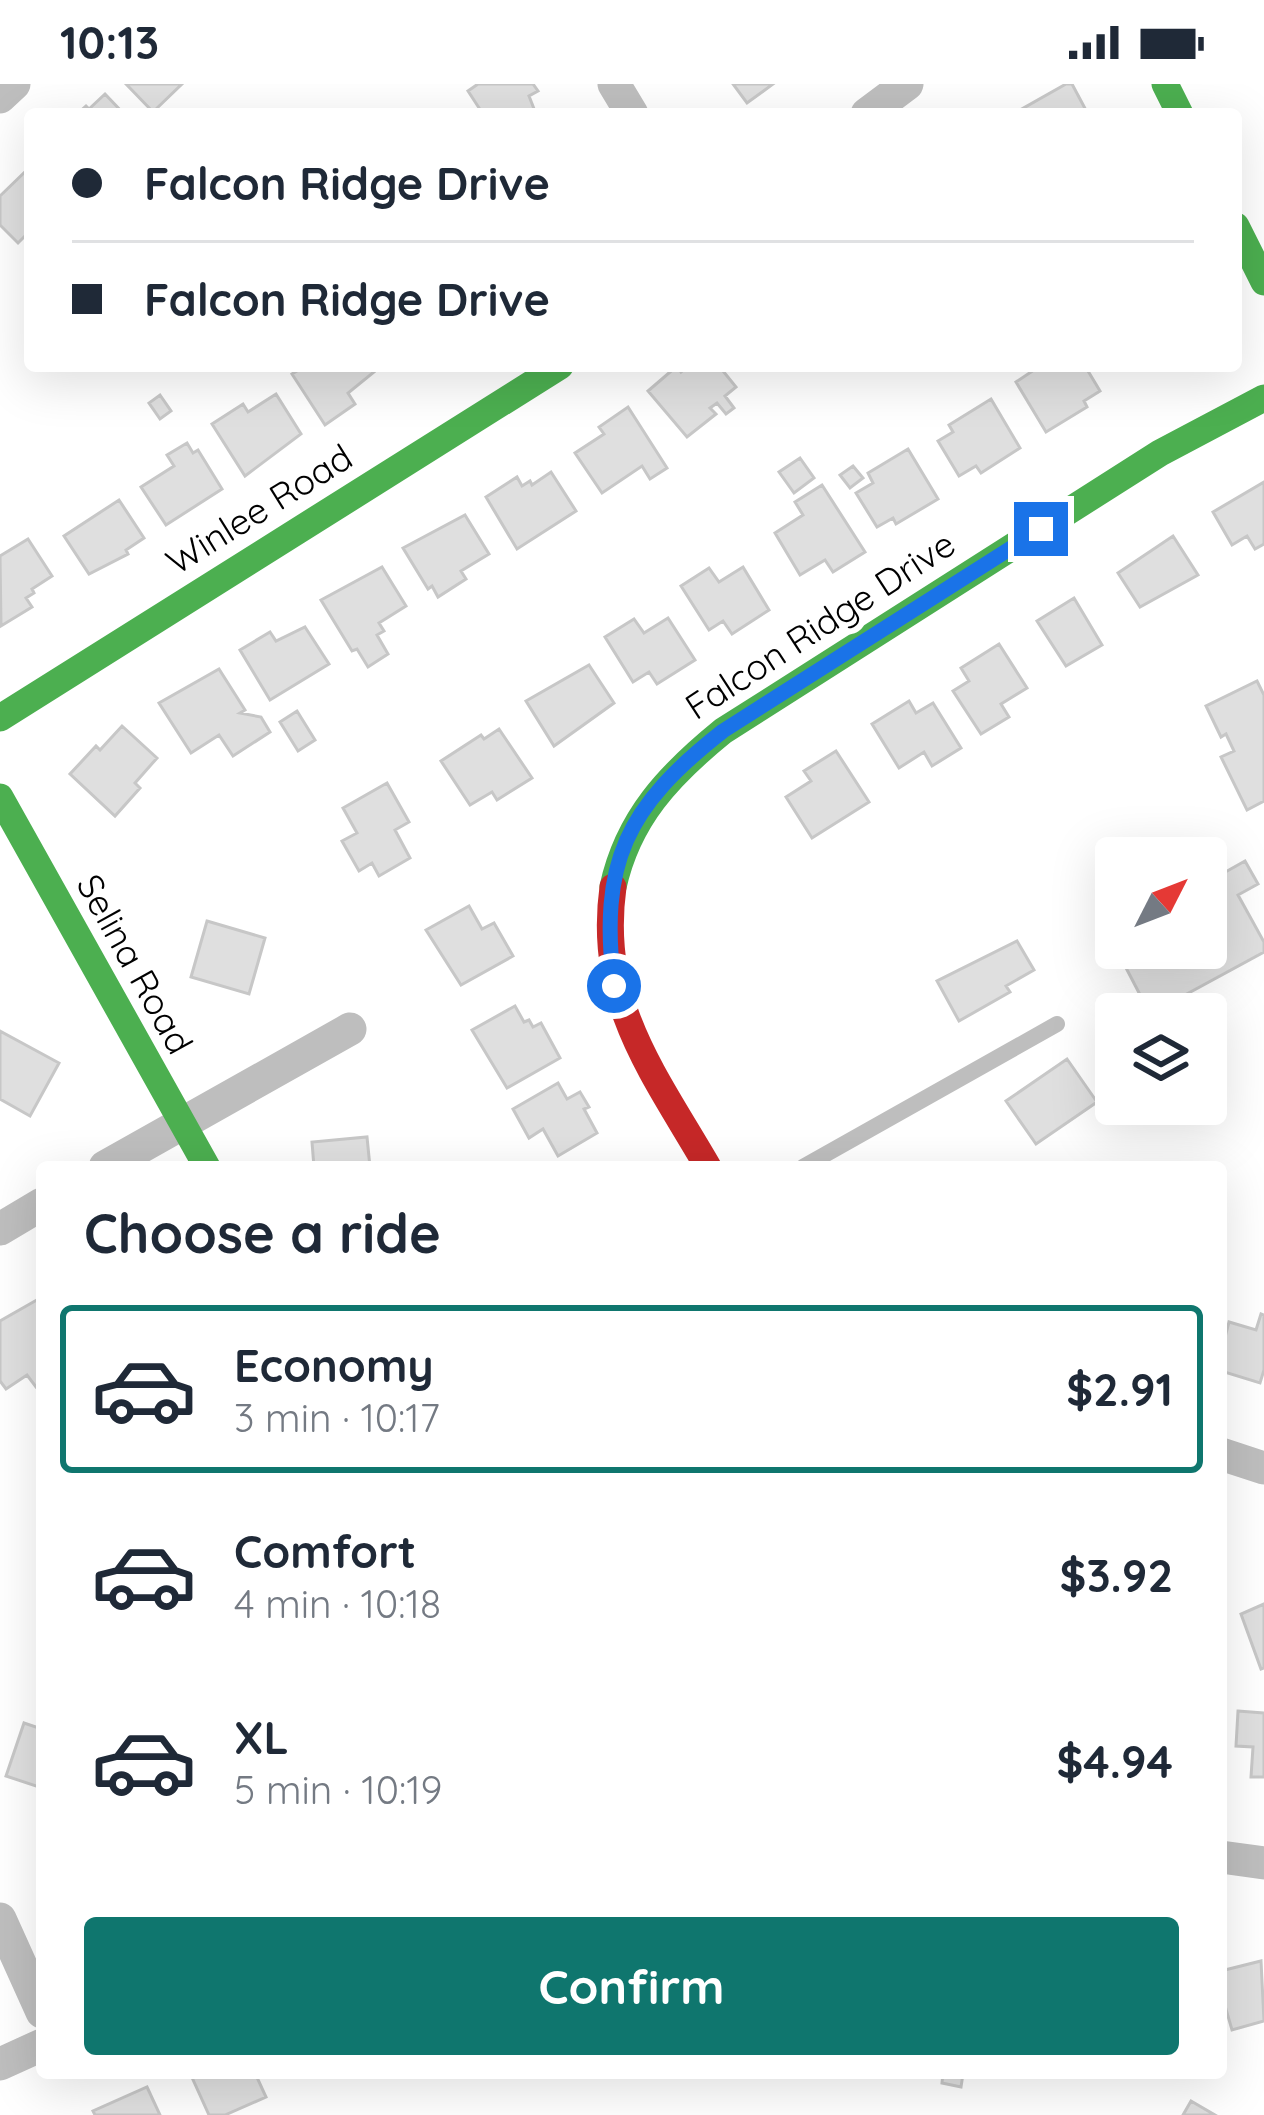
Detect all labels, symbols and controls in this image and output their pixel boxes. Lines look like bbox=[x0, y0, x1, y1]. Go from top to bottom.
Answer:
text: 10:13 bbox=[60, 14, 159, 70]
text: Falcon Ridge Drive bbox=[144, 155, 550, 211]
text: Falcon Ridge Drive bbox=[144, 271, 550, 327]
street label: Winlee Road bbox=[157, 434, 360, 584]
route end bbox=[1014, 502, 1068, 556]
street label: Falcon Ridge Drive bbox=[676, 521, 963, 729]
north arrow bbox=[1095, 837, 1227, 969]
map controls bbox=[1095, 837, 1227, 1125]
street label: Selina Road bbox=[68, 866, 203, 1061]
route start bbox=[587, 959, 641, 1013]
button: layers bbox=[1095, 993, 1227, 1125]
text: Choose a ride bbox=[84, 1199, 441, 1267]
icon: car bbox=[90, 1335, 198, 1443]
text: Economy bbox=[234, 1337, 434, 1393]
text: $2.91 bbox=[1066, 1361, 1173, 1417]
text: 3 min · 10:17 bbox=[234, 1393, 440, 1442]
icon: car bbox=[90, 1521, 198, 1629]
text: Comfort bbox=[234, 1523, 416, 1579]
text: $3.92 bbox=[1060, 1547, 1173, 1603]
text: 4 min · 10:18 bbox=[234, 1579, 441, 1628]
icon: car bbox=[90, 1707, 198, 1815]
text: XL bbox=[234, 1709, 289, 1765]
text: $4.94 bbox=[1056, 1733, 1173, 1789]
text: 5 min · 10:19 bbox=[234, 1765, 442, 1814]
button: Confirm bbox=[84, 1917, 1179, 2055]

